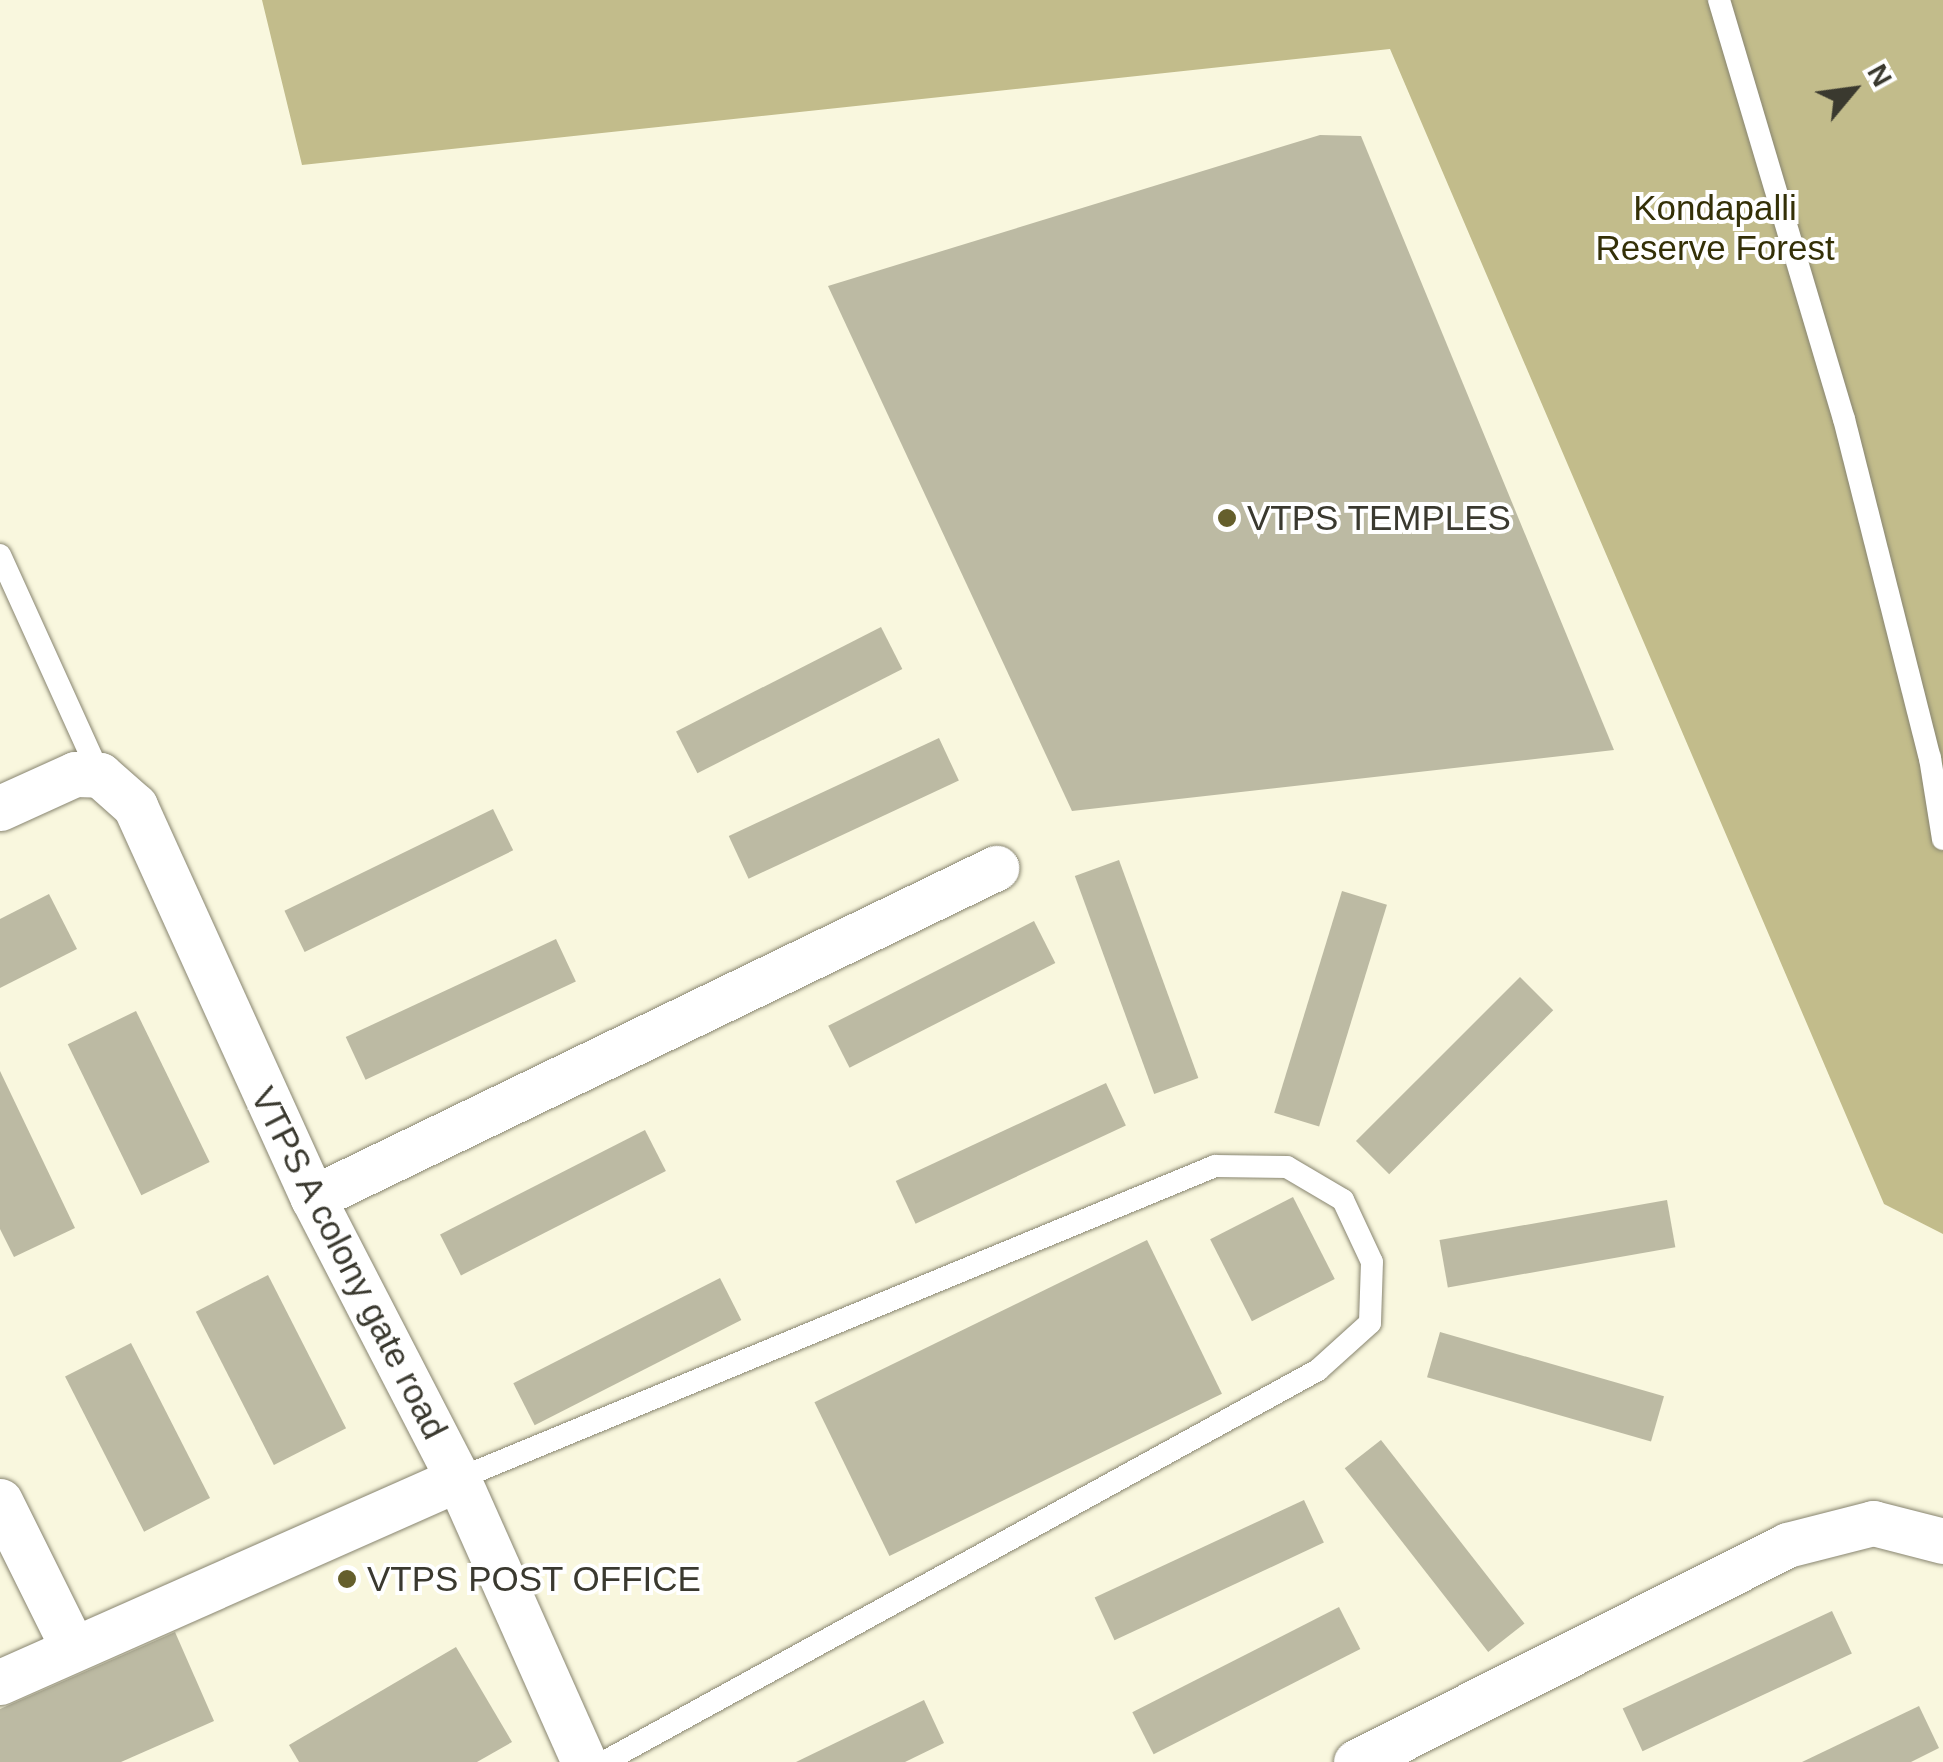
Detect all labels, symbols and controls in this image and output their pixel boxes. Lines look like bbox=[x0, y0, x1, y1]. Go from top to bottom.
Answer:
north arrow bbox=[1803, 40, 1903, 140]
text: N bbox=[1861, 59, 1898, 92]
park label: Kondapalli Reserve Forest bbox=[1595, 187, 1835, 269]
place label: VTPS TEMPLES bbox=[1247, 497, 1512, 539]
marker: VTPS TEMPLES bbox=[1216, 507, 1238, 529]
street label: VTPS A colony gate road bbox=[241, 1078, 457, 1448]
place label: VTPS POST OFFICE bbox=[367, 1558, 701, 1600]
marker: VTPS POST OFFICE bbox=[336, 1568, 358, 1590]

